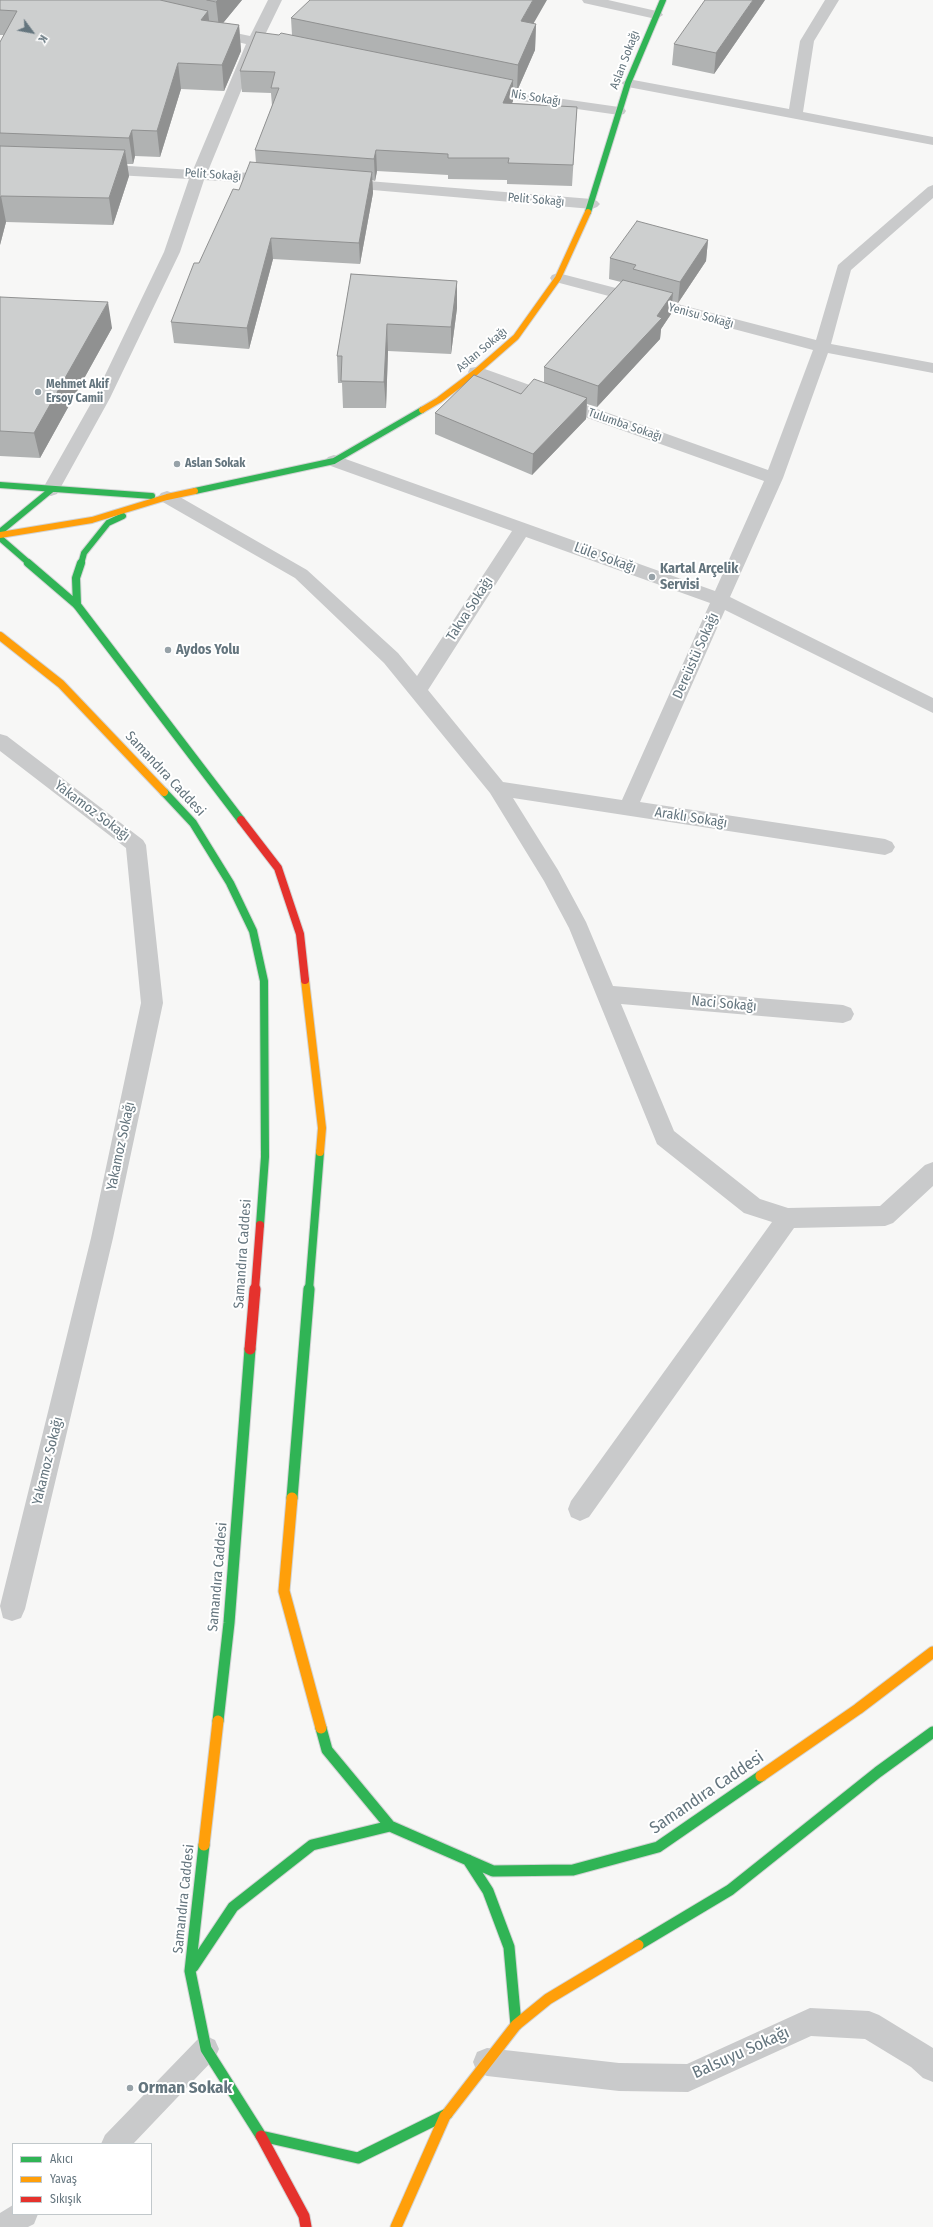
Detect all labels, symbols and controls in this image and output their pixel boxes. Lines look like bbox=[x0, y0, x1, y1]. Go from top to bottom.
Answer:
north arrow bbox=[12, 12, 52, 52]
street label: Aslan Sokağı bbox=[607, 29, 643, 91]
text: K bbox=[35, 32, 50, 45]
street label: Nis Sokağı bbox=[510, 87, 562, 109]
street label: Pelit Sokağı bbox=[184, 166, 242, 184]
street label: Pelit Sokağı bbox=[507, 190, 565, 210]
street label: Yenisu Sokağı bbox=[667, 300, 735, 332]
street label: Aslan Sokağı bbox=[454, 325, 510, 375]
place label: Mehmet Akif Ersoy Camii bbox=[46, 378, 109, 406]
marker: Mehmet Akif Ersoy Camii bbox=[33, 387, 43, 397]
street label: Tulumba Sokağı bbox=[586, 406, 664, 444]
place label: Aslan Sokak bbox=[185, 457, 245, 471]
marker: Aslan Sokak bbox=[172, 459, 182, 469]
street label: Lüle Sokağı bbox=[572, 539, 638, 577]
place label: Kartal Arçelik Servisi bbox=[660, 561, 738, 594]
marker: Kartal Arçelik Servisi bbox=[647, 572, 657, 582]
street label: Takva Sokağı bbox=[443, 574, 497, 644]
street label: Dereüstü Sokağı bbox=[670, 610, 722, 702]
place label: Aydos Yolu bbox=[176, 642, 240, 658]
marker: Aydos Yolu bbox=[163, 645, 173, 655]
street label: Samandıra Caddesi bbox=[121, 728, 209, 820]
street label: Yakamoz Sokağı bbox=[51, 777, 133, 845]
street label: Araklı Sokağı bbox=[654, 804, 728, 832]
street label: Naci Sokağı bbox=[691, 993, 757, 1015]
street label: Yakamoz Sokağı bbox=[103, 1100, 139, 1192]
street label: Samandıra Caddesi bbox=[231, 1199, 255, 1309]
street label: Yakamoz Sokağı bbox=[29, 1415, 67, 1507]
street label: Samandıra Caddesi bbox=[205, 1522, 231, 1632]
street label: Samandıra Caddesi bbox=[646, 1747, 768, 1839]
street label: Samandıra Caddesi bbox=[170, 1844, 198, 1954]
street label: Balsuyu Sokağı bbox=[689, 2023, 793, 2083]
place label: Orman Sokak bbox=[138, 2078, 232, 2098]
marker: Orman Sokak bbox=[125, 2083, 135, 2093]
legend bbox=[12, 2143, 152, 2215]
text: Akıcı bbox=[50, 2152, 73, 2166]
text: Yavaş bbox=[50, 2172, 77, 2186]
text: Sıkışık bbox=[50, 2192, 81, 2206]

